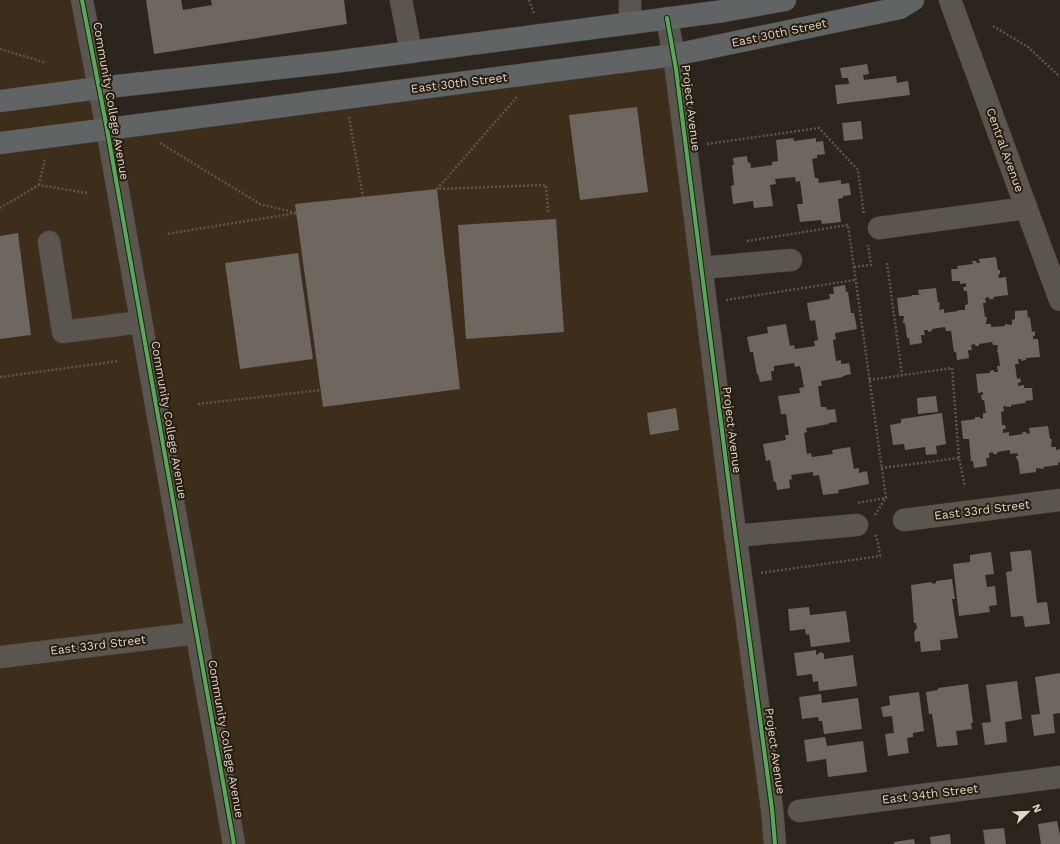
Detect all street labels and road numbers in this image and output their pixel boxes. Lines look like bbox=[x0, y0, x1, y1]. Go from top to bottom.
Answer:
street label: East 30th Street bbox=[730, 16, 828, 50]
street label: Community College Avenue bbox=[90, 21, 132, 181]
street label: Project Avenue bbox=[679, 64, 703, 152]
street label: East 30th Street bbox=[410, 70, 508, 96]
street label: Central Avenue bbox=[983, 106, 1027, 194]
street label: Community College Avenue bbox=[148, 340, 190, 500]
street label: Project Avenue bbox=[720, 386, 744, 474]
street label: East 33rd Street bbox=[933, 497, 1031, 523]
street label: East 33rd Street bbox=[49, 632, 147, 658]
street label: Community College Avenue bbox=[205, 659, 247, 819]
street label: Project Avenue bbox=[762, 707, 788, 795]
street label: East 34th Street bbox=[881, 781, 979, 807]

